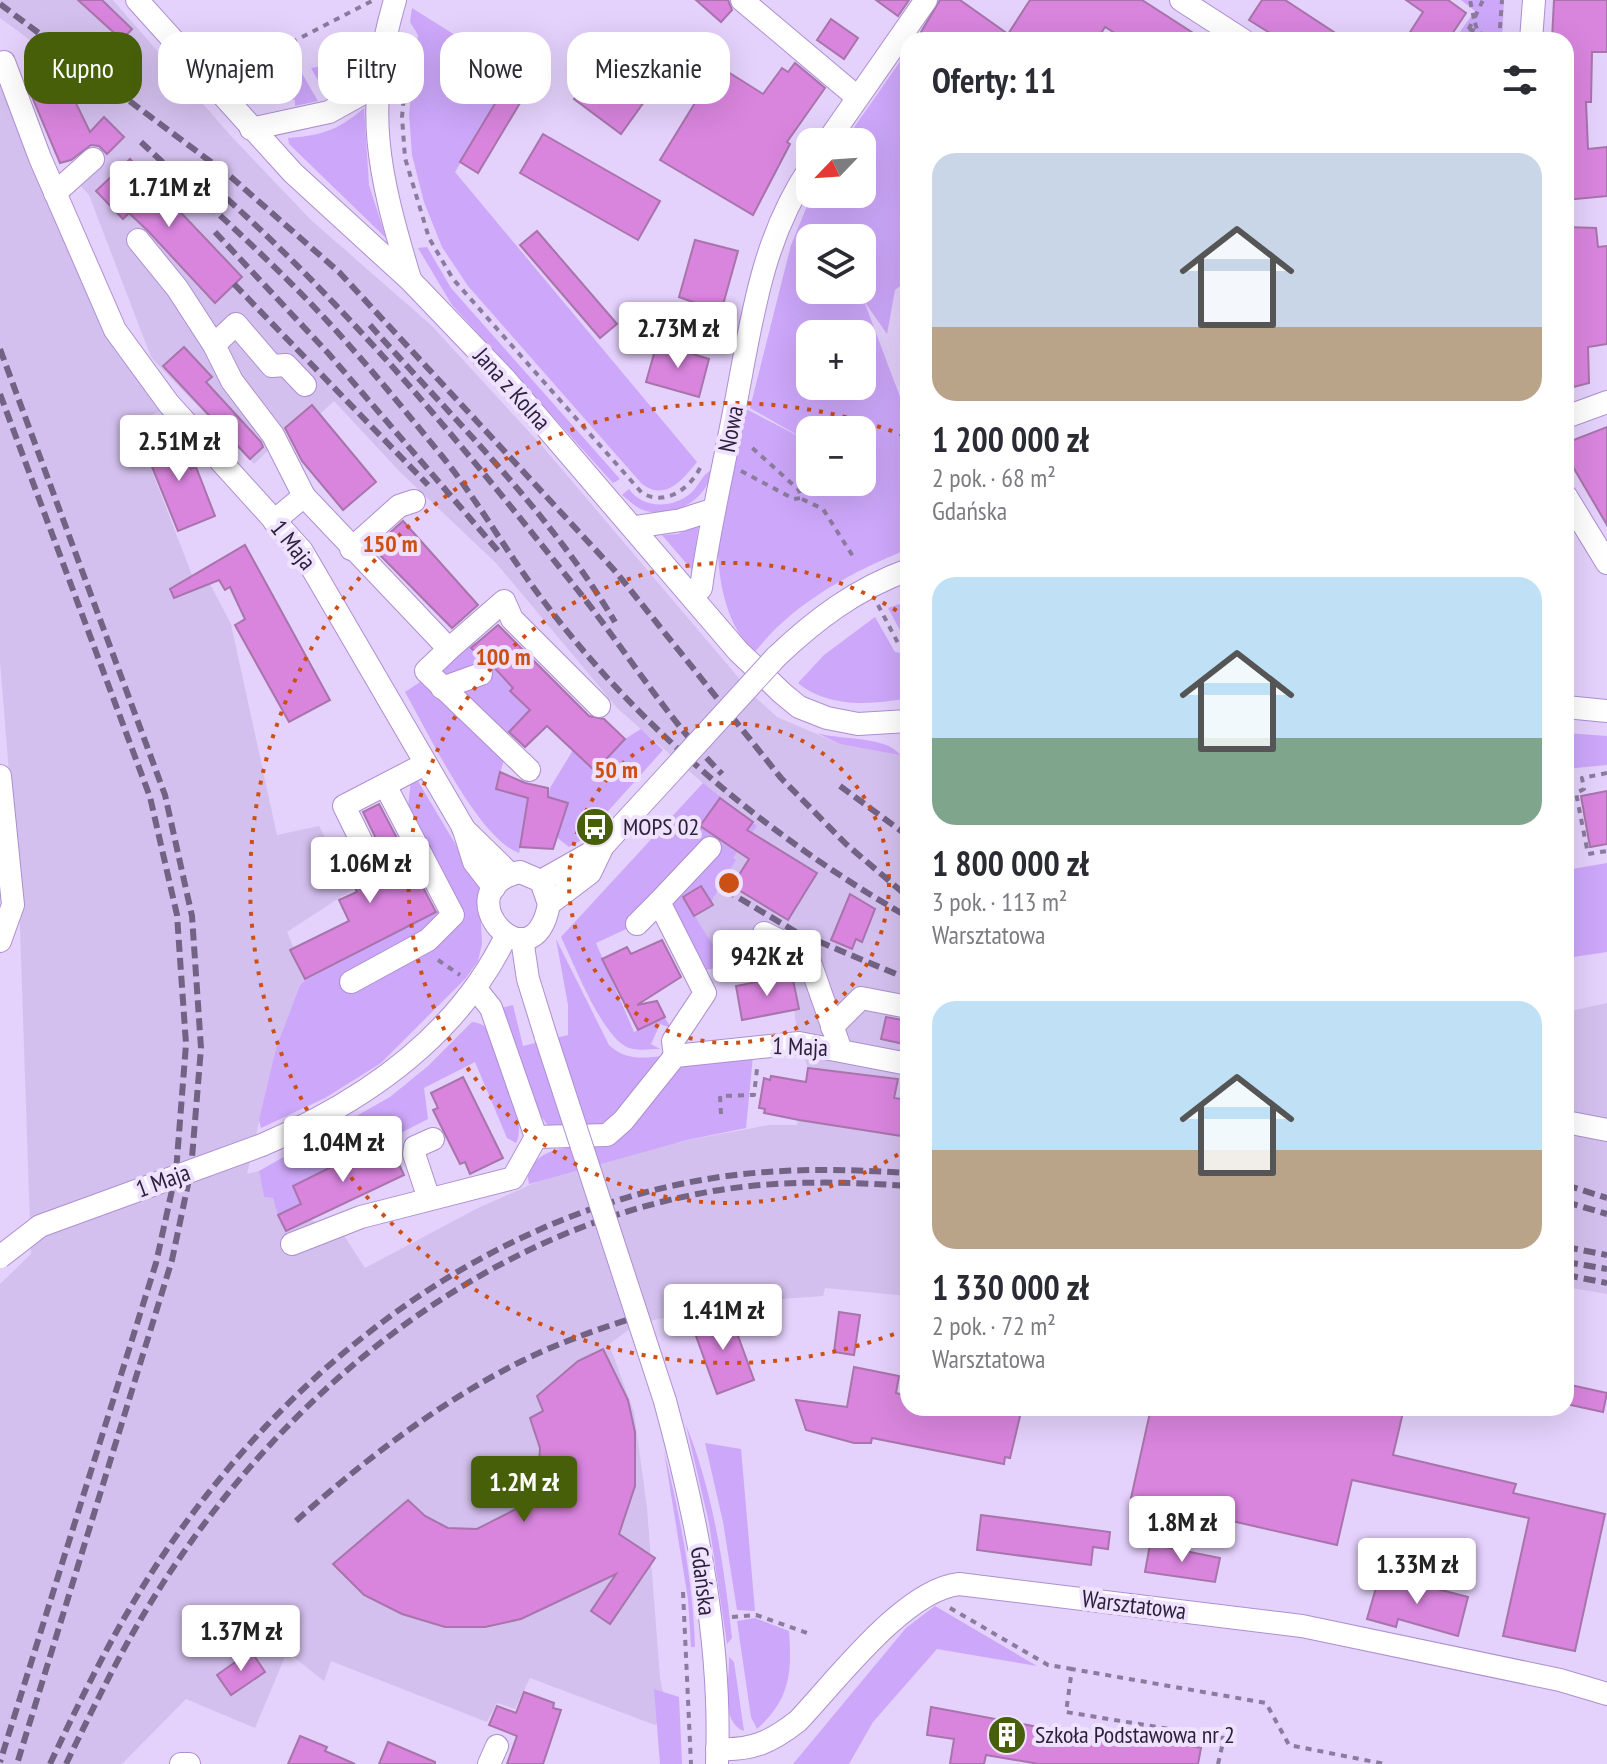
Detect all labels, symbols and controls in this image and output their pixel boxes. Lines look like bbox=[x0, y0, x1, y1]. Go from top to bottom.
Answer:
chip: Kupno bbox=[24, 32, 142, 104]
chip: Wynajem bbox=[158, 32, 302, 104]
chip: Filtry bbox=[318, 32, 424, 104]
chip: Nowe bbox=[440, 32, 551, 104]
chip: Mieszkanie bbox=[567, 32, 730, 104]
text: Oferty: 11 bbox=[932, 58, 1056, 102]
icon: filters bbox=[1498, 58, 1542, 102]
north arrow bbox=[796, 128, 876, 208]
map controls bbox=[796, 128, 876, 496]
pin: 1.71M zł bbox=[86, 161, 252, 229]
text: 1.71M zł bbox=[128, 170, 210, 203]
icon: home bbox=[1165, 205, 1309, 349]
button: layers bbox=[796, 224, 876, 304]
pin: 2.73M zł bbox=[595, 302, 761, 370]
text: 2.73M zł bbox=[637, 311, 719, 344]
button: + bbox=[796, 320, 876, 400]
street label: Jana z Kolna bbox=[466, 340, 558, 436]
street label: Nowa bbox=[711, 403, 750, 455]
pin: 2.51M zł bbox=[96, 415, 262, 483]
button: − bbox=[796, 416, 876, 496]
text: 1 200 000 zł bbox=[932, 417, 1089, 461]
text: 2.51M zł bbox=[138, 424, 220, 457]
text: 2 pok. · 68 m² bbox=[932, 461, 1056, 494]
text: Gdańska bbox=[932, 494, 1007, 527]
street label: 1 Maja bbox=[264, 513, 323, 576]
text: 150 m bbox=[362, 528, 418, 559]
icon: home bbox=[1165, 629, 1309, 773]
text: 100 m bbox=[475, 641, 531, 672]
text: 50 m bbox=[594, 754, 638, 785]
bus stop icon: MOPS 02 bbox=[574, 806, 616, 848]
place label: MOPS 02 bbox=[623, 811, 699, 842]
pin: 1.06M zł bbox=[287, 837, 453, 905]
text: 1 800 000 zł bbox=[932, 841, 1089, 885]
text: 1.06M zł bbox=[329, 846, 411, 879]
centre of rings bbox=[715, 869, 743, 897]
text: 3 pok. · 113 m² bbox=[932, 885, 1067, 918]
text: Warsztatowa bbox=[932, 918, 1046, 951]
pin: 942K zł bbox=[693, 930, 841, 998]
text: 942K zł bbox=[731, 939, 803, 972]
street label: 1 Maja bbox=[772, 1030, 828, 1063]
icon: home bbox=[1165, 1053, 1309, 1197]
pin: 1.04M zł bbox=[260, 1116, 426, 1184]
text: 1.04M zł bbox=[302, 1125, 384, 1158]
street label: 1 Maja bbox=[131, 1156, 194, 1205]
text: 1 330 000 zł bbox=[932, 1265, 1089, 1309]
pin: 1.41M zł bbox=[640, 1284, 806, 1352]
text: 1.41M zł bbox=[682, 1293, 764, 1326]
text: 2 pok. · 72 m² bbox=[932, 1309, 1056, 1342]
text: Warsztatowa bbox=[932, 1342, 1046, 1375]
pin: 1.2M zł bbox=[450, 1456, 598, 1524]
text: 1.2M zł bbox=[489, 1465, 559, 1498]
pin: 1.8M zł bbox=[1108, 1496, 1256, 1564]
text: 1.8M zł bbox=[1147, 1505, 1217, 1538]
pin: 1.33M zł bbox=[1334, 1538, 1500, 1606]
street label: Gdańska bbox=[684, 1545, 723, 1617]
text: 1.33M zł bbox=[1376, 1547, 1458, 1580]
street label: Warsztatowa bbox=[1080, 1583, 1188, 1626]
pin: 1.37M zł bbox=[158, 1605, 324, 1673]
text: 1.37M zł bbox=[200, 1614, 282, 1647]
building icon: Szkoła Podstawowa nr 2 bbox=[986, 1714, 1028, 1756]
place label: Szkoła Podstawowa nr 2 bbox=[1035, 1719, 1235, 1750]

